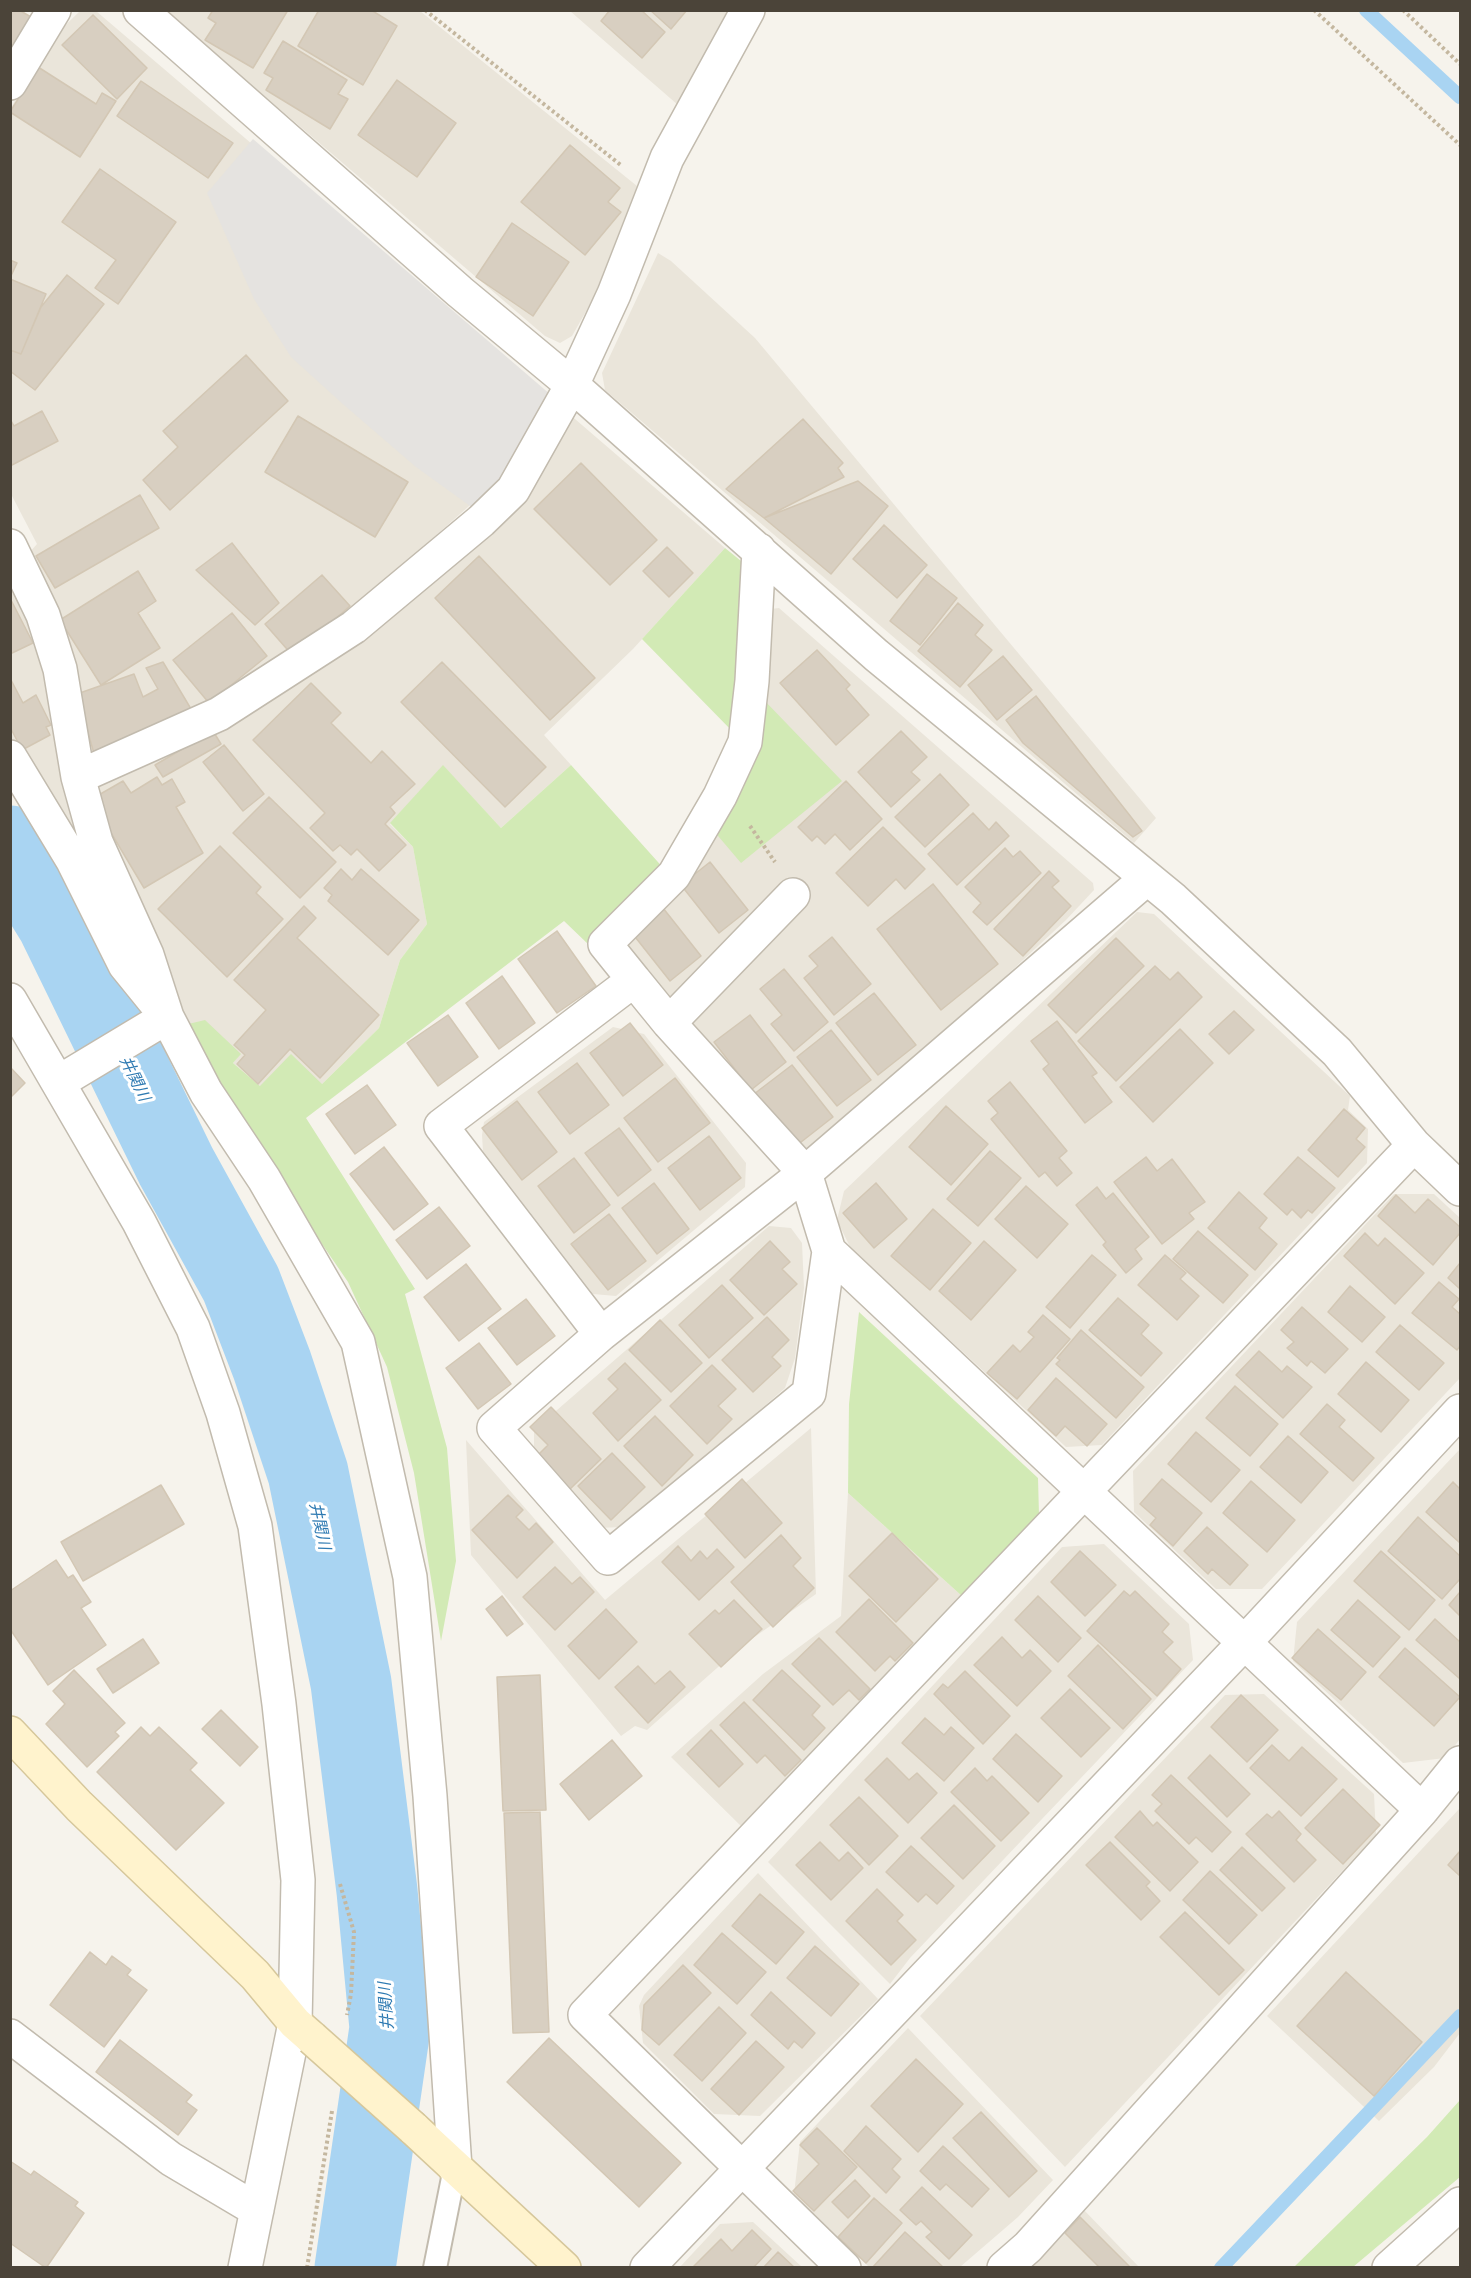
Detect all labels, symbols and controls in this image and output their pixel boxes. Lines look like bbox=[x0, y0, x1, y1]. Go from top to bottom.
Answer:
water label: 井関川 bbox=[115, 1053, 153, 1105]
water label: 井関川 bbox=[305, 1501, 333, 1551]
water label: 井関川 bbox=[376, 1981, 398, 2031]

